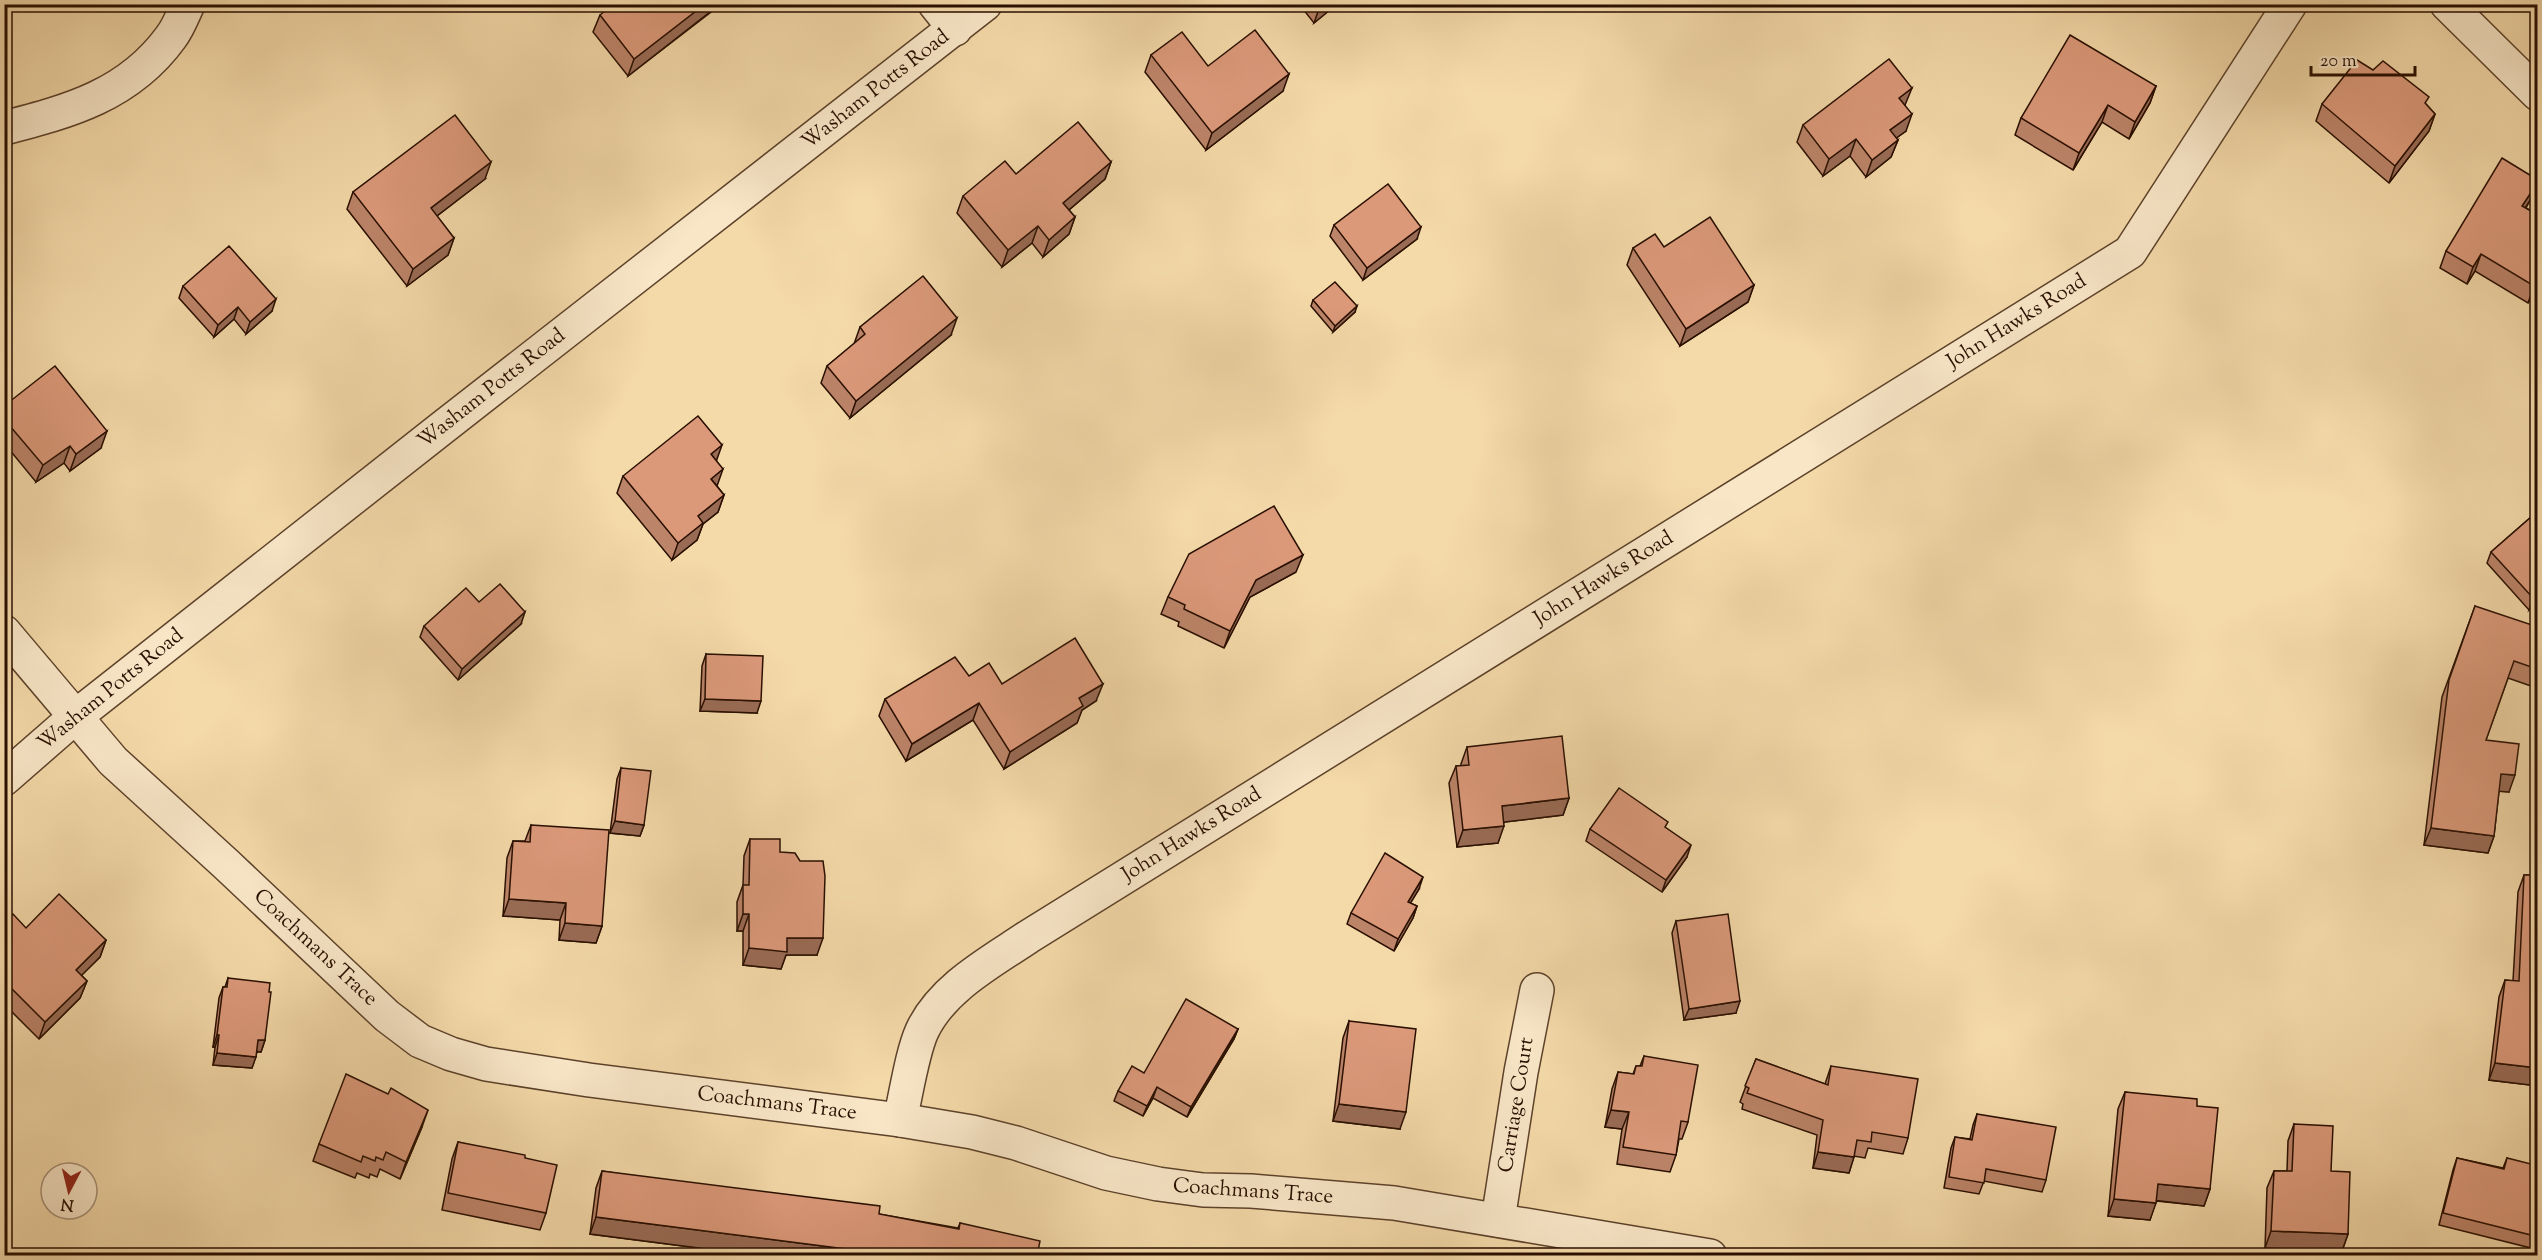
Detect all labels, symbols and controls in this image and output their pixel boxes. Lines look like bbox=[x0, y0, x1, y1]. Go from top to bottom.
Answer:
street label: Washam Potts Road bbox=[796, 23, 956, 157]
scale bar bbox=[2311, 39, 2414, 77]
text: 20 m bbox=[2320, 49, 2357, 75]
street label: John Hawks Road bbox=[1940, 267, 2093, 378]
street label: Washam Potts Road bbox=[412, 322, 572, 456]
street label: John Hawks Road bbox=[1527, 524, 1680, 635]
street label: Washam Potts Road bbox=[31, 621, 191, 758]
street label: John Hawks Road bbox=[1115, 780, 1268, 891]
street label: Coachmans Trace bbox=[246, 882, 384, 1014]
street label: Carriage Court bbox=[1492, 1035, 1542, 1175]
street label: Coachmans Trace bbox=[695, 1079, 859, 1129]
north arrow bbox=[39, 1161, 99, 1221]
street label: Coachmans Trace bbox=[1172, 1171, 1334, 1213]
text: N bbox=[60, 1191, 75, 1216]

